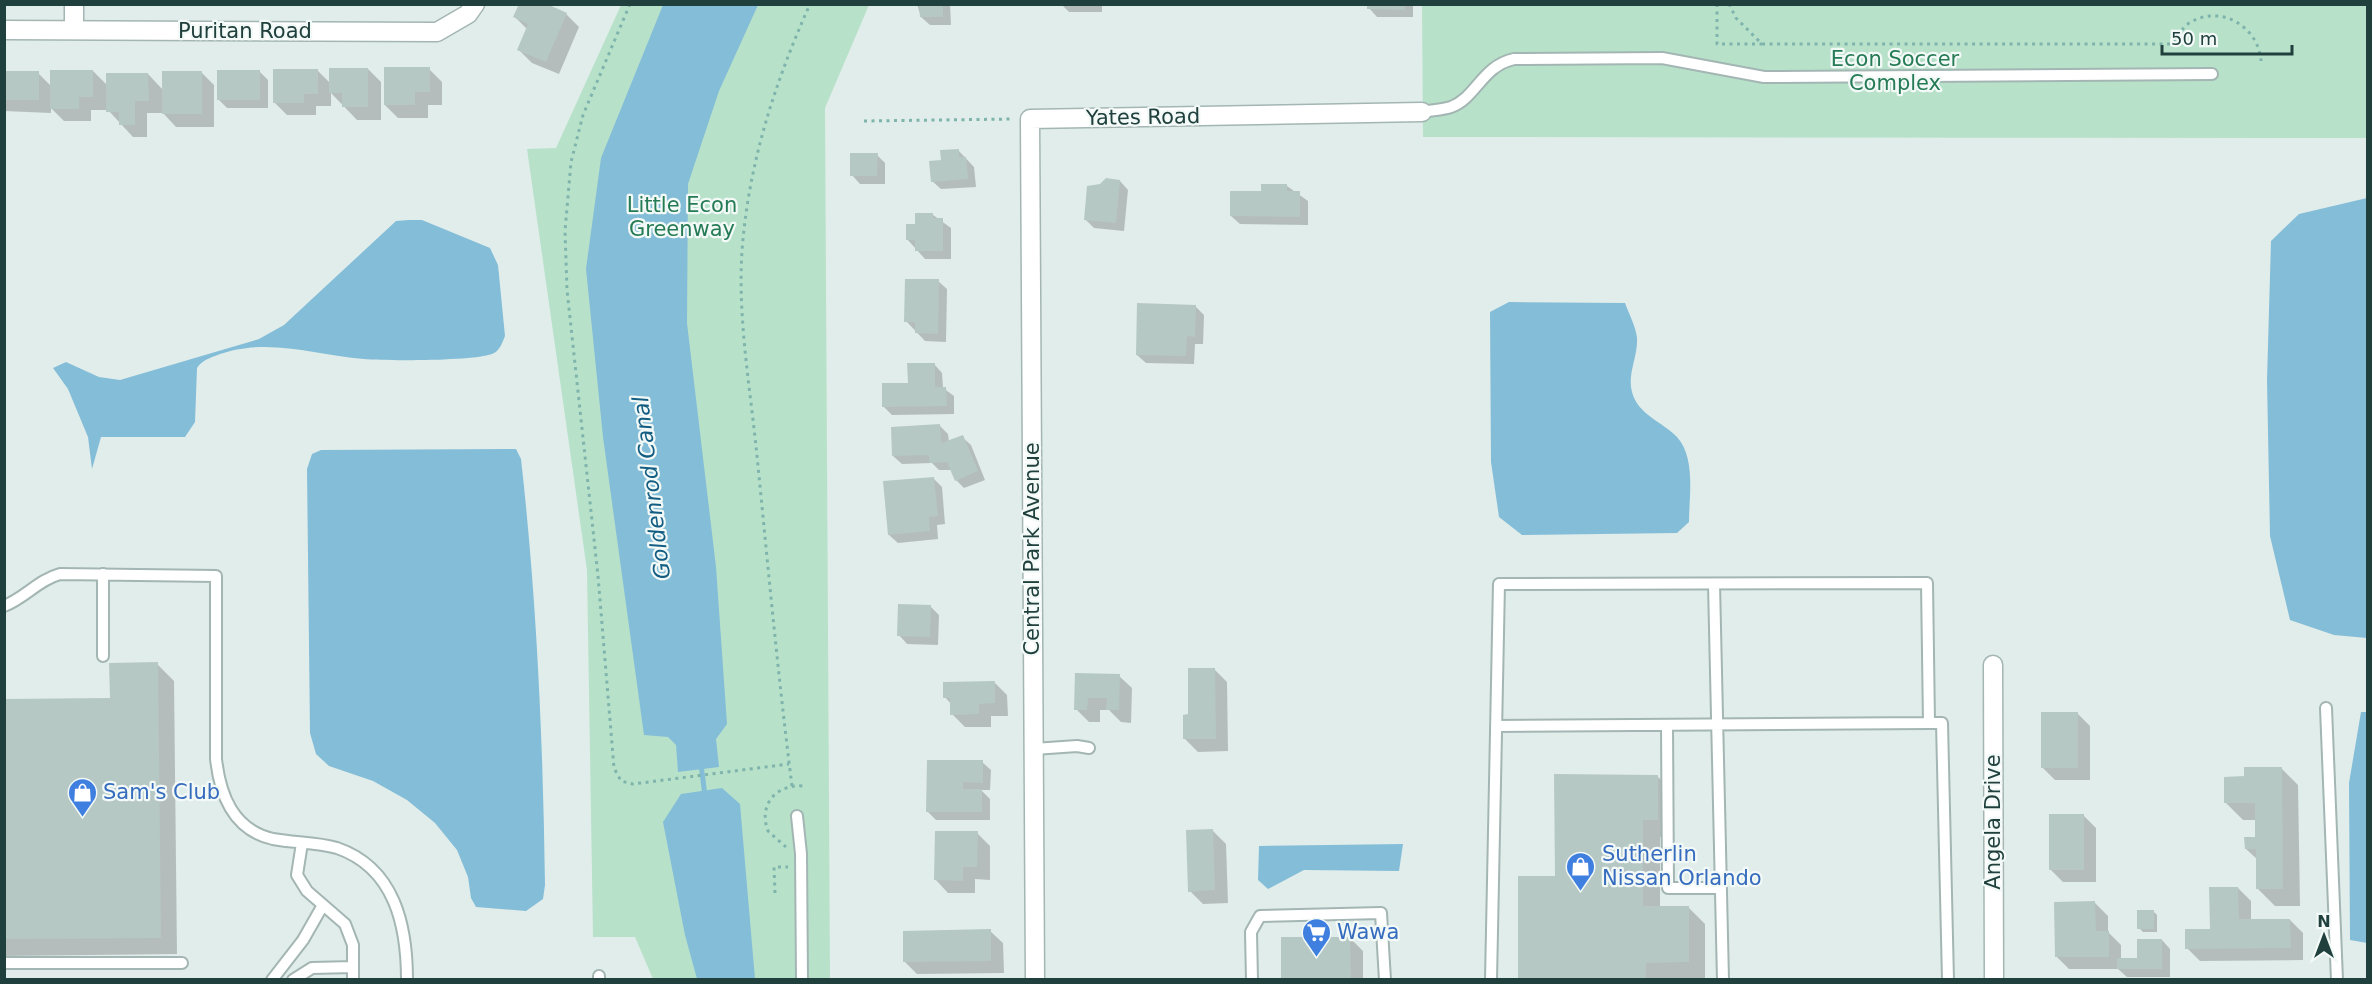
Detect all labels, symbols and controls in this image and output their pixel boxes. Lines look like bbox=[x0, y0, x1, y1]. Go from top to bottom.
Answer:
scale bar bbox=[2162, 18, 2292, 56]
street label: Puritan Road bbox=[178, 19, 312, 43]
text: 50 m bbox=[2171, 28, 2217, 49]
park label: Econ Soccer Complex bbox=[1831, 47, 1960, 95]
street label: Yates Road bbox=[1085, 104, 1200, 130]
park label: Little Econ Greenway bbox=[627, 193, 737, 241]
water label: Goldenrod Canal bbox=[628, 395, 675, 581]
street label: Central Park Avenue bbox=[1020, 442, 1044, 656]
street label: Angela Drive bbox=[1981, 754, 2005, 890]
shop icon: Sam's Club bbox=[66, 776, 98, 818]
place label: Sam's Club bbox=[103, 780, 220, 804]
place label: Sutherlin Nissan Orlando bbox=[1602, 842, 1762, 890]
shop icon: Sutherlin Nissan Orlando bbox=[1565, 850, 1597, 892]
north arrow bbox=[2294, 906, 2354, 966]
text: N bbox=[2317, 912, 2331, 931]
supermarket icon: Wawa bbox=[1300, 916, 1332, 958]
place label: Wawa bbox=[1337, 920, 1399, 944]

